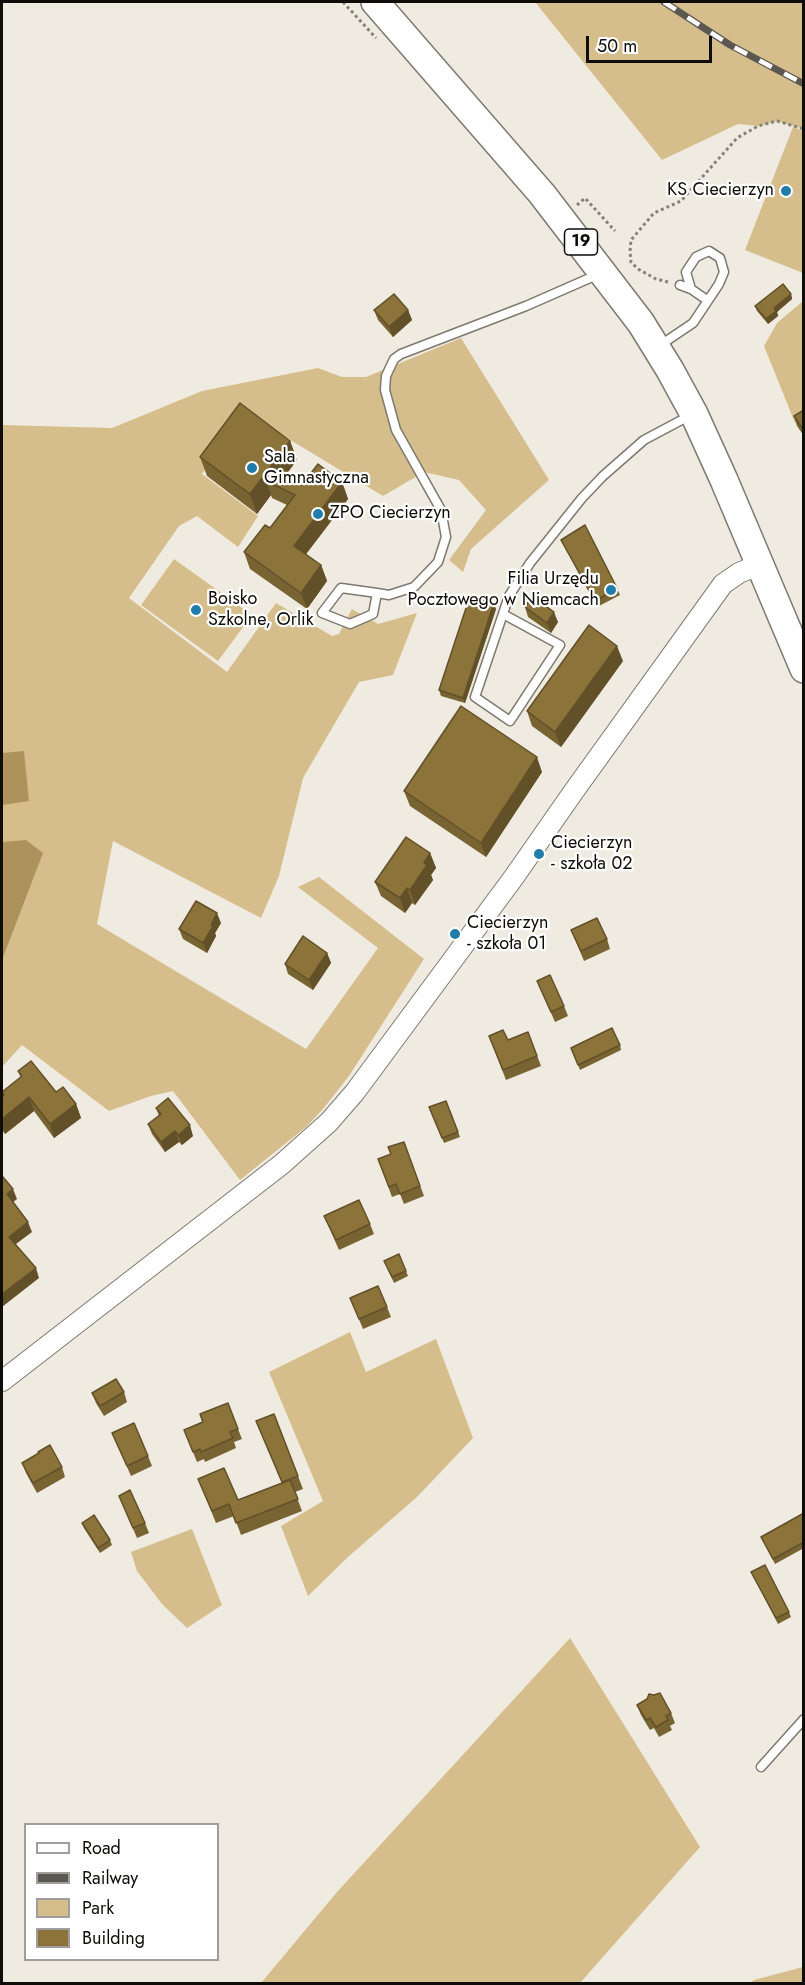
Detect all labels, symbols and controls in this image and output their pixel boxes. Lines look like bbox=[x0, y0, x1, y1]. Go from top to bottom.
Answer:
scale bar bbox=[589, 24, 715, 62]
text: 50 m bbox=[597, 33, 637, 59]
place label: KS Ciecierzyn bbox=[667, 180, 774, 202]
marker: KS Ciecierzyn bbox=[779, 184, 793, 198]
road number: 19 bbox=[564, 229, 598, 255]
place label: Sala Gimnastyczna bbox=[264, 447, 369, 490]
marker: Sala Gimnastyczna bbox=[245, 461, 259, 475]
place label: ZPO Ciecierzyn bbox=[330, 503, 451, 525]
marker: ZPO Ciecierzyn bbox=[311, 507, 325, 521]
place label: Filia Urzędu Pocztowego w Niemcach bbox=[407, 569, 599, 612]
marker: Filia Urzędu Pocztowego w Niemcach bbox=[604, 583, 618, 597]
place label: Boisko Szkolne, Orlik bbox=[208, 589, 314, 632]
marker: Boisko Szkolne, Orlik bbox=[189, 603, 203, 617]
place label: Ciecierzyn - szkoła 02 bbox=[551, 833, 632, 876]
marker: Ciecierzyn - szkoła 02 bbox=[532, 847, 546, 861]
place label: Ciecierzyn - szkoła 01 bbox=[467, 913, 548, 956]
marker: Ciecierzyn - szkoła 01 bbox=[448, 927, 462, 941]
legend bbox=[24, 1823, 219, 1961]
text: Road bbox=[82, 1835, 121, 1861]
text: Railway bbox=[82, 1865, 138, 1891]
text: Park bbox=[82, 1895, 114, 1921]
text: Building bbox=[82, 1925, 145, 1951]

